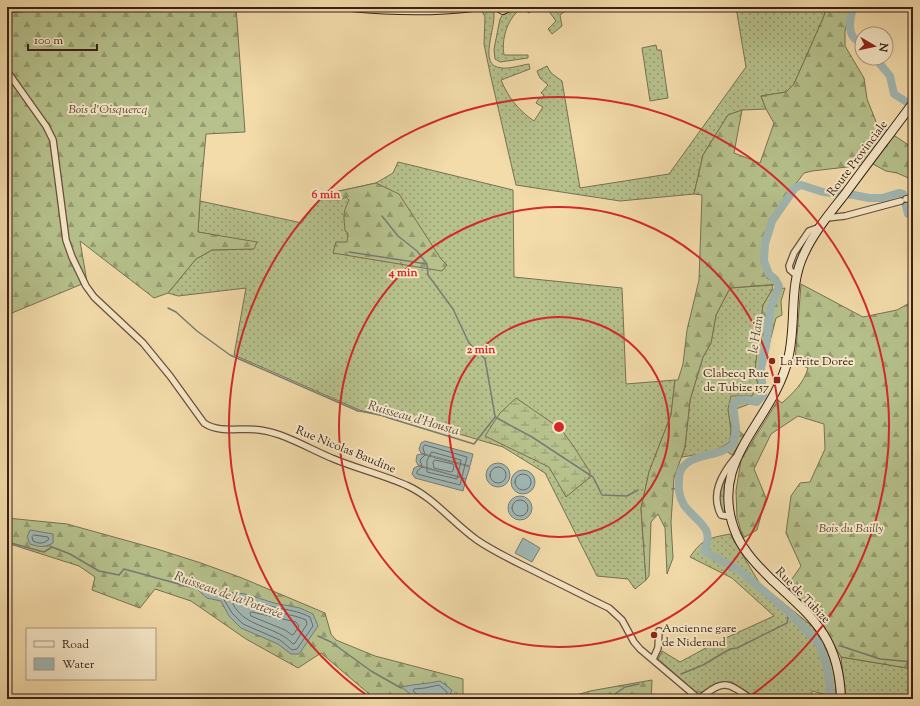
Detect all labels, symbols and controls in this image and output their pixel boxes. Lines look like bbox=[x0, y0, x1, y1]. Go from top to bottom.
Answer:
scale bar bbox=[28, 26, 97, 52]
north arrow bbox=[854, 26, 894, 66]
text: 100 m bbox=[34, 32, 63, 50]
text: N bbox=[874, 41, 892, 53]
park label: Bois d'Oisquercq bbox=[68, 101, 148, 119]
street label: Route Provinciale bbox=[823, 116, 893, 200]
text: 6 min bbox=[312, 186, 341, 204]
text: 4 min bbox=[387, 264, 418, 282]
water label: le Hain bbox=[745, 314, 769, 354]
text: 2 min bbox=[467, 341, 496, 359]
place label: La Frite Dorée bbox=[780, 353, 854, 371]
marker: La Frite Dorée bbox=[767, 356, 777, 366]
place label: Clabecq Rue de Tubize 157 bbox=[703, 365, 769, 397]
marker: Clabecq Rue de Tubize 157 bbox=[772, 375, 782, 385]
water label: Ruisseau d'Housta bbox=[366, 397, 462, 441]
centre of rings bbox=[552, 420, 566, 434]
street label: Rue Nicolas Baudine bbox=[293, 422, 399, 478]
park label: Bois du Bailly bbox=[819, 520, 883, 538]
street label: Rue de Tubize bbox=[771, 563, 834, 628]
water label: Ruisseau de la Potterée bbox=[171, 568, 285, 624]
place label: Ancienne gare de Niderand bbox=[662, 620, 737, 652]
legend bbox=[26, 628, 156, 680]
marker: Ancienne gare de Niderand bbox=[649, 630, 659, 640]
text: Road bbox=[62, 636, 89, 654]
text: Water bbox=[62, 656, 95, 674]

